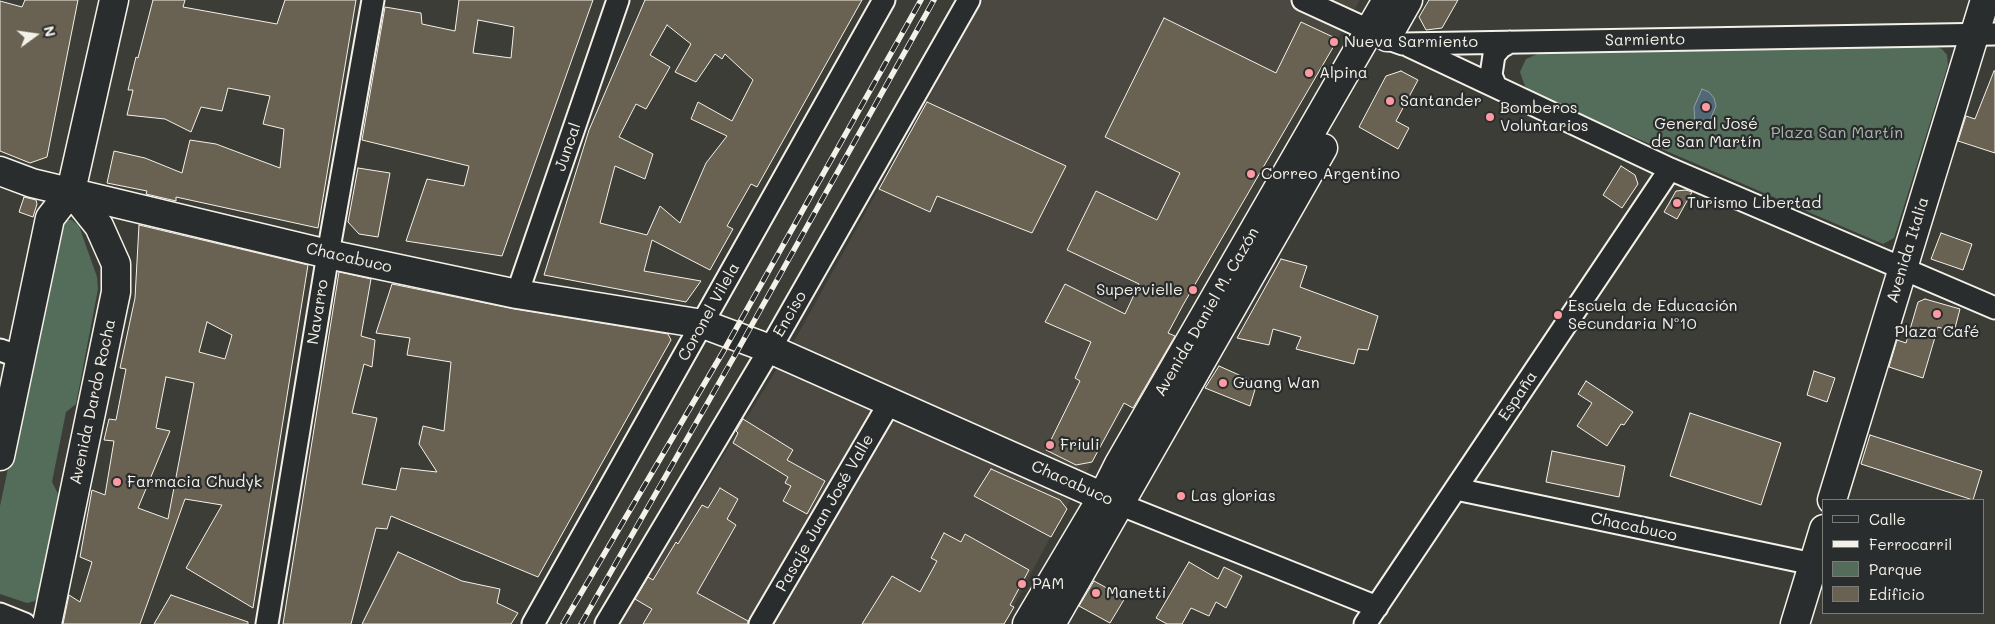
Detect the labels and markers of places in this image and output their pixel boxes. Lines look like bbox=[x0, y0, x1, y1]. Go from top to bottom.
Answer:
place label: Nueva Sarmiento bbox=[1344, 32, 1478, 52]
marker: Nueva Sarmiento bbox=[1328, 36, 1340, 48]
place label: Alpina bbox=[1319, 63, 1368, 83]
marker: Alpina bbox=[1303, 67, 1315, 79]
place label: Santander bbox=[1400, 91, 1482, 111]
marker: Santander bbox=[1384, 95, 1396, 107]
place label: Bomberos Voluntarios bbox=[1500, 98, 1589, 136]
marker: General José de San Martín bbox=[1700, 101, 1712, 113]
marker: Bomberos Voluntarios bbox=[1484, 111, 1496, 123]
place label: General José de San Martín bbox=[1651, 114, 1761, 152]
place label: Correo Argentino bbox=[1261, 164, 1400, 184]
marker: Correo Argentino bbox=[1245, 168, 1257, 180]
place label: Turismo Libertad bbox=[1687, 193, 1821, 213]
marker: Turismo Libertad bbox=[1671, 197, 1683, 209]
place label: Supervielle bbox=[1096, 280, 1183, 300]
marker: Supervielle bbox=[1187, 284, 1199, 296]
place label: Escuela de Educación Secundaria Nº10 bbox=[1568, 296, 1737, 334]
marker: Plaza Café bbox=[1931, 308, 1943, 320]
marker: Escuela de Educación Secundaria Nº10 bbox=[1552, 309, 1564, 321]
place label: Plaza Café bbox=[1895, 322, 1979, 342]
place label: Guang Wan bbox=[1233, 373, 1320, 393]
marker: Guang Wan bbox=[1217, 377, 1229, 389]
place label: Friuli bbox=[1060, 435, 1100, 455]
marker: Friuli bbox=[1044, 439, 1056, 451]
place label: Farmacia Chudyk bbox=[127, 472, 262, 492]
marker: Farmacia Chudyk bbox=[111, 476, 123, 488]
place label: Las glorias bbox=[1191, 486, 1276, 506]
marker: Las glorias bbox=[1175, 490, 1187, 502]
place label: PAM bbox=[1032, 574, 1064, 594]
marker: PAM bbox=[1016, 578, 1028, 590]
place label: Manetti bbox=[1106, 583, 1166, 603]
marker: Manetti bbox=[1090, 587, 1102, 599]

